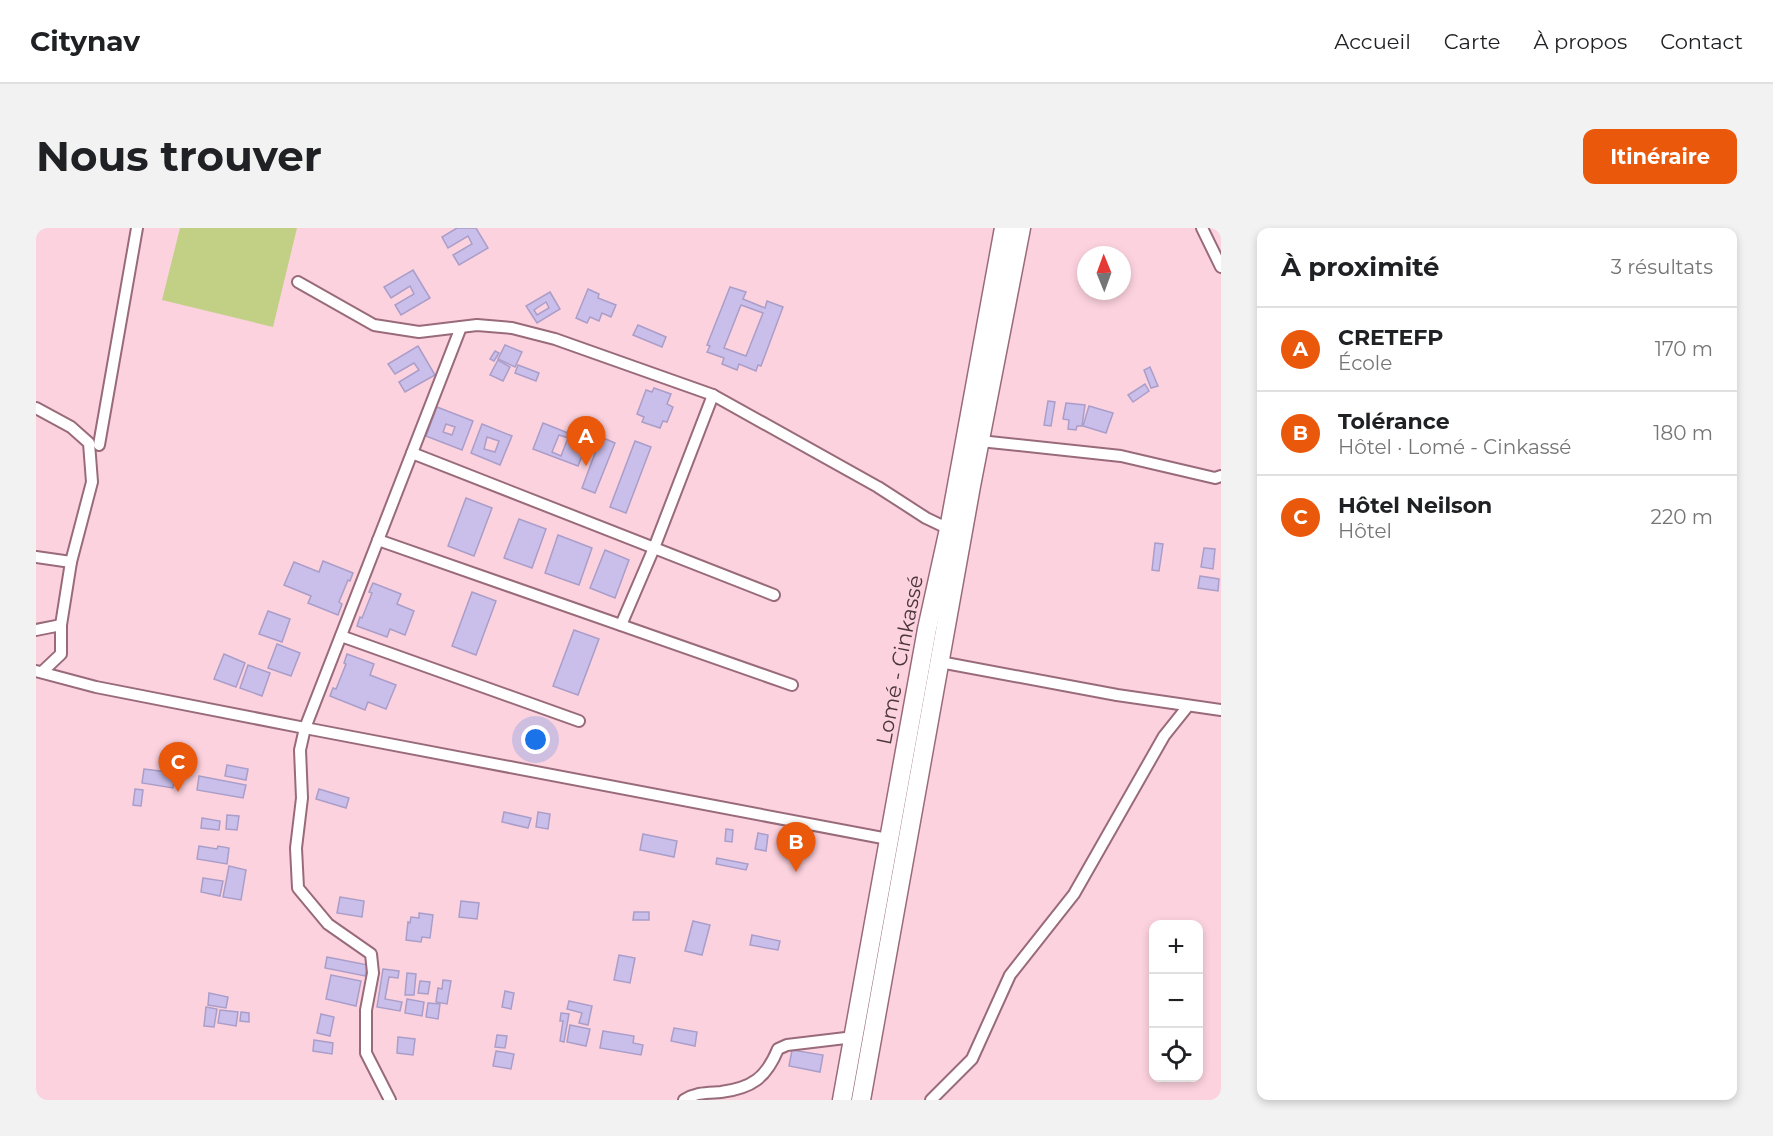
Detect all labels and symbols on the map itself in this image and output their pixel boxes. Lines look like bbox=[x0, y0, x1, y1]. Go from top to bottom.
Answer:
north arrow bbox=[1077, 246, 1131, 300]
pin: A bbox=[566, 416, 606, 466]
street label: Lomé - Cinkassé bbox=[871, 573, 928, 747]
your location bbox=[521, 725, 550, 754]
pin: C bbox=[158, 742, 198, 792]
pin: B bbox=[776, 822, 816, 872]

